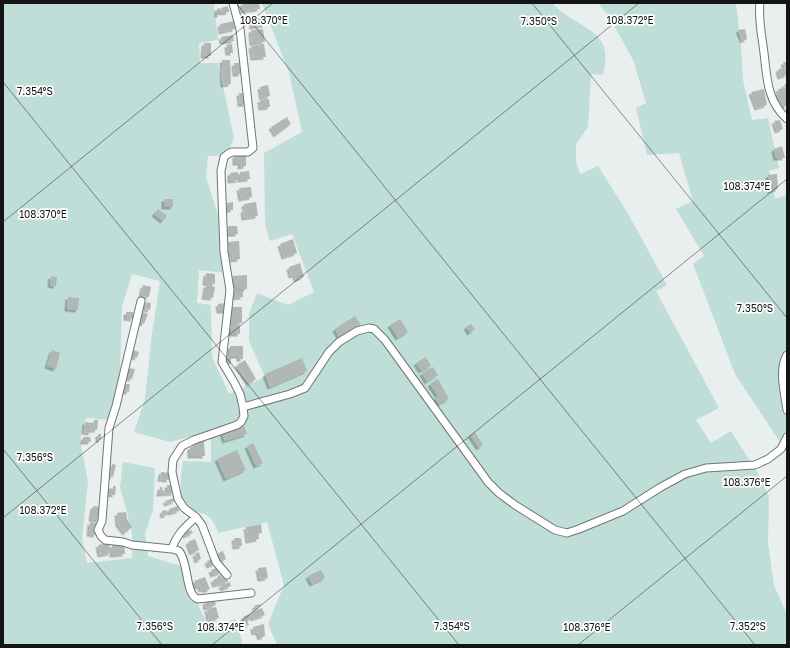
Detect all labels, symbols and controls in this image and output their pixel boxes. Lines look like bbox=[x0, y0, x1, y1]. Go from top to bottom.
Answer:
text: 108.370°E bbox=[240, 14, 288, 26]
text: 108.372°E bbox=[606, 14, 654, 26]
text: 7.350°S bbox=[521, 15, 557, 27]
text: 7.354°S bbox=[17, 85, 53, 97]
text: 108.374°E bbox=[724, 180, 770, 192]
text: 108.370°E bbox=[19, 208, 67, 220]
text: 7.350°S bbox=[737, 302, 773, 314]
text: 7.356°S bbox=[17, 451, 53, 463]
text: 108.376°E bbox=[723, 476, 771, 488]
text: 108.372°E bbox=[19, 504, 67, 516]
text: 7.356°S bbox=[137, 620, 173, 632]
text: 7.354°S bbox=[434, 620, 470, 632]
text: 7.352°S bbox=[730, 620, 766, 632]
text: 108.374°E bbox=[198, 621, 244, 633]
text: 108.376°E bbox=[563, 621, 611, 633]

